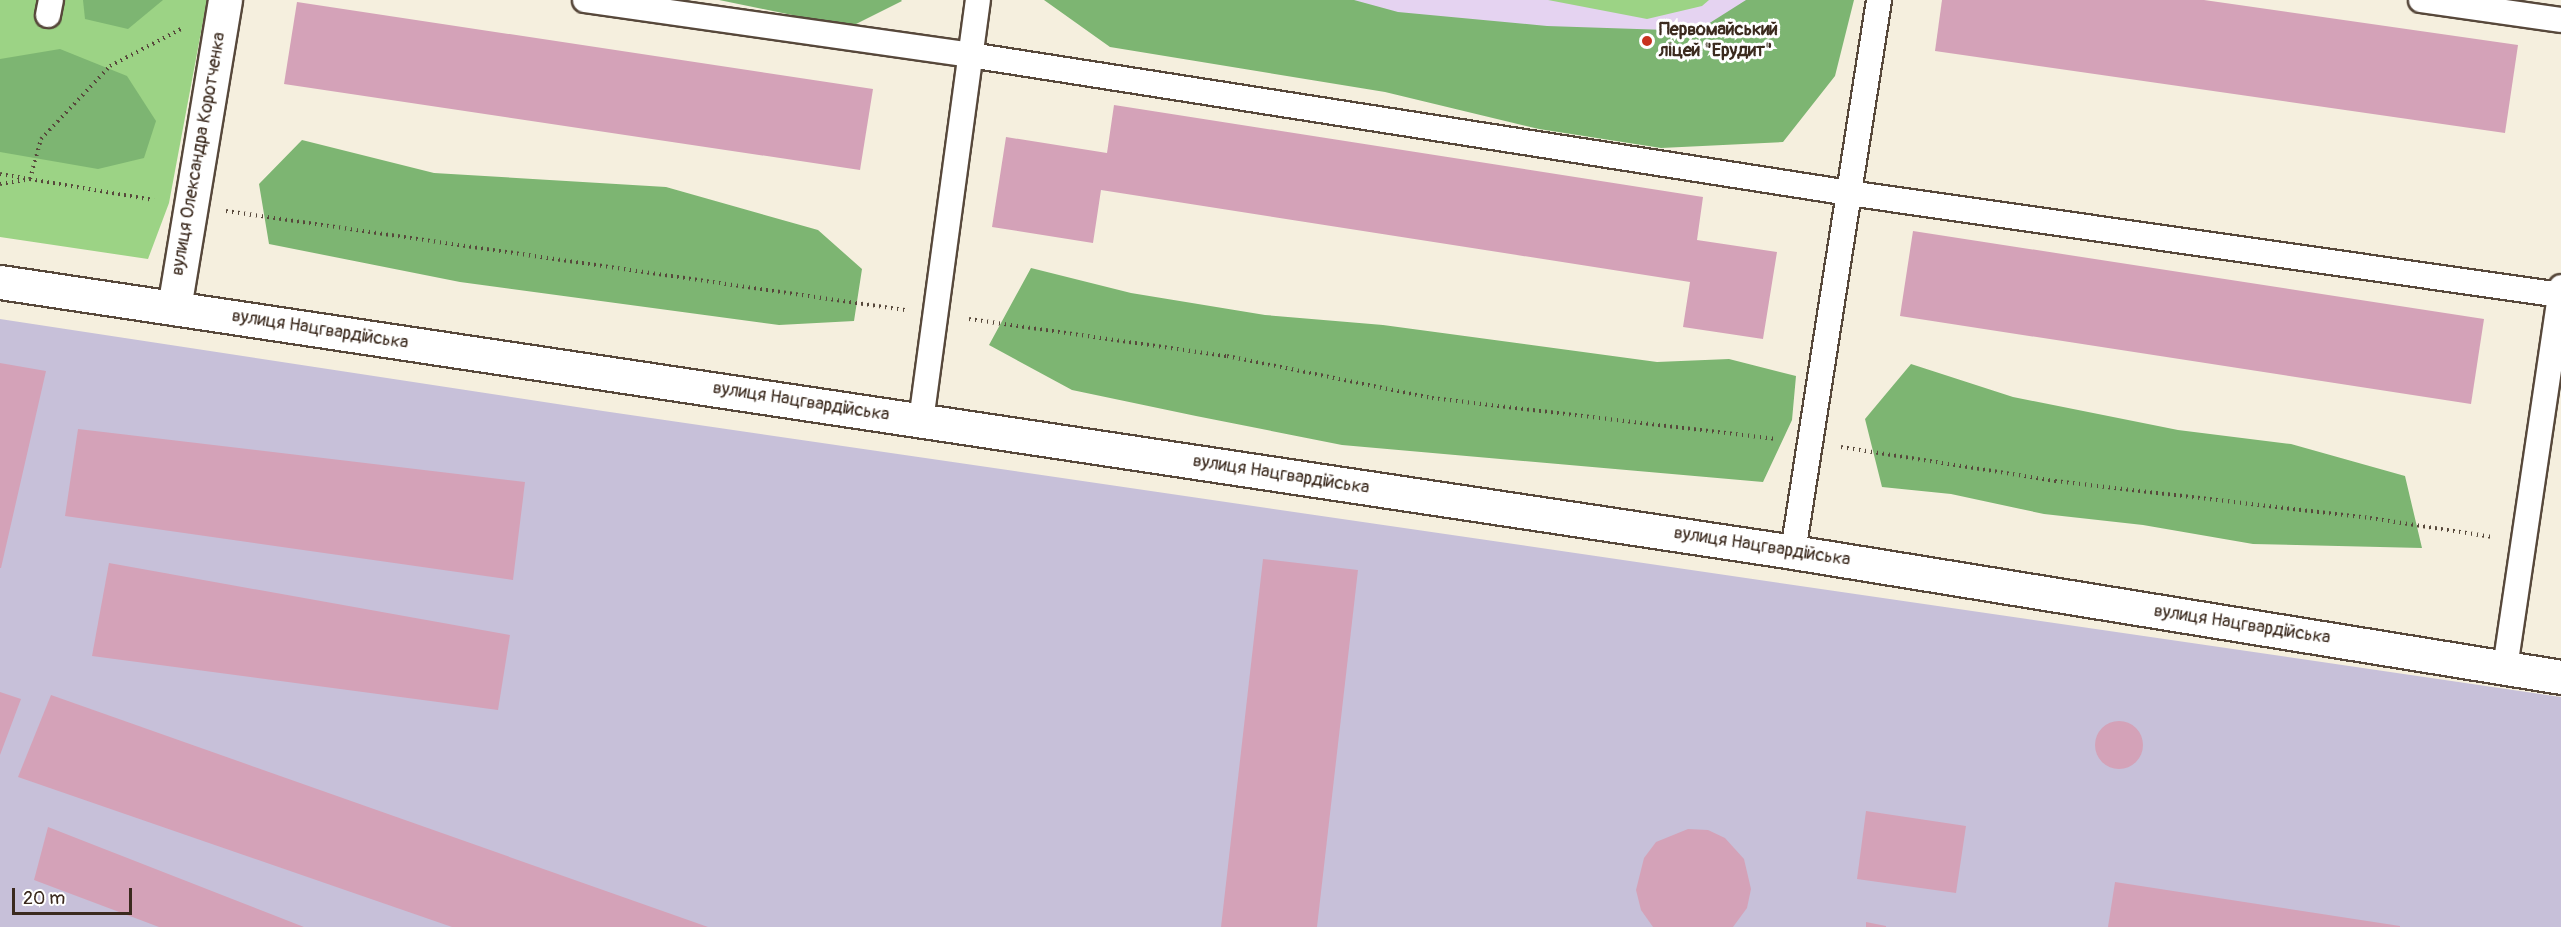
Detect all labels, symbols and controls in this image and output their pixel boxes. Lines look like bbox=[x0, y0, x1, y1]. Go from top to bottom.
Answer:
place label: Первомайський ліцей "Ерудит" bbox=[1659, 20, 1778, 63]
street label: вулиця Олександра Коротченка bbox=[167, 31, 231, 277]
marker: Первомайський ліцей "Ерудит" bbox=[1640, 34, 1654, 48]
street label: вулиця Нацгвардійська bbox=[230, 305, 410, 355]
street label: вулиця Нацгвардійська bbox=[711, 377, 891, 427]
street label: вулиця Нацгвардійська bbox=[1191, 450, 1371, 500]
street label: вулиця Нацгвардійська bbox=[1672, 522, 1852, 572]
street label: вулиця Нацгвардійська bbox=[2152, 600, 2332, 650]
scale bar bbox=[15, 876, 135, 914]
text: 20 m bbox=[23, 887, 65, 910]

